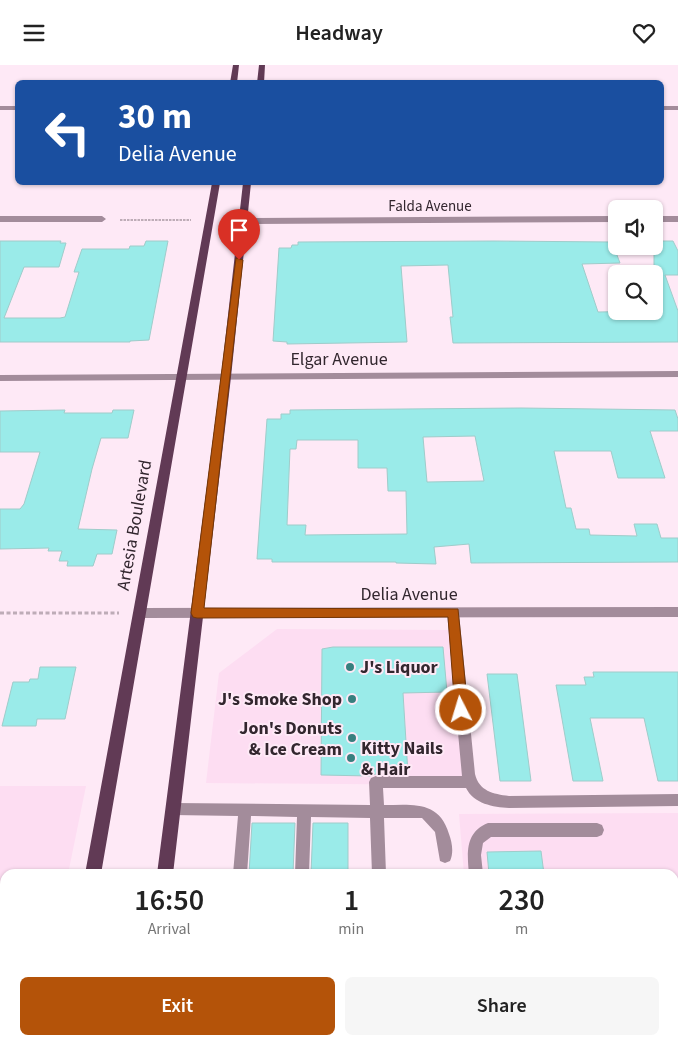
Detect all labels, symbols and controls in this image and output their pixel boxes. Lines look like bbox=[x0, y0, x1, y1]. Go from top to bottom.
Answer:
text: Headway bbox=[295, 17, 383, 49]
icon: menu bbox=[20, 19, 48, 47]
icon: heart bbox=[630, 19, 658, 47]
text: 30 m bbox=[118, 92, 192, 142]
icon: left bbox=[35, 100, 100, 165]
text: Delia Avenue bbox=[118, 138, 237, 170]
street label: Falda Avenue bbox=[388, 196, 472, 217]
map controls bbox=[608, 200, 663, 320]
button: sound bbox=[608, 200, 663, 255]
pin bbox=[218, 209, 260, 260]
icon: arrive bbox=[225, 216, 253, 244]
button: search bbox=[608, 265, 663, 320]
street label: Elgar Avenue bbox=[290, 347, 388, 372]
street label: Artesia Boulevard bbox=[111, 458, 158, 592]
street label: Delia Avenue bbox=[360, 582, 458, 607]
place label: J's Liquor bbox=[360, 655, 439, 680]
marker: J's Liquor bbox=[344, 661, 356, 673]
position arrow bbox=[434, 683, 486, 735]
place label: J's Smoke Shop bbox=[218, 687, 342, 712]
marker: J's Smoke Shop bbox=[346, 693, 358, 705]
place label: Jon's Donuts & Ice Cream bbox=[239, 716, 342, 762]
marker: Jon's Donuts & Ice Cream bbox=[346, 732, 358, 744]
place label: Kitty Nails & Hair bbox=[361, 736, 443, 782]
marker: Kitty Nails & Hair bbox=[345, 752, 357, 764]
text: 16:50 bbox=[134, 879, 204, 922]
text: 1 bbox=[344, 879, 359, 922]
text: 230 bbox=[499, 879, 545, 922]
text: Arrival bbox=[148, 918, 191, 940]
text: min bbox=[338, 918, 364, 940]
text: m bbox=[515, 918, 528, 940]
button: Exit bbox=[20, 977, 335, 1035]
button: Share bbox=[345, 977, 659, 1035]

